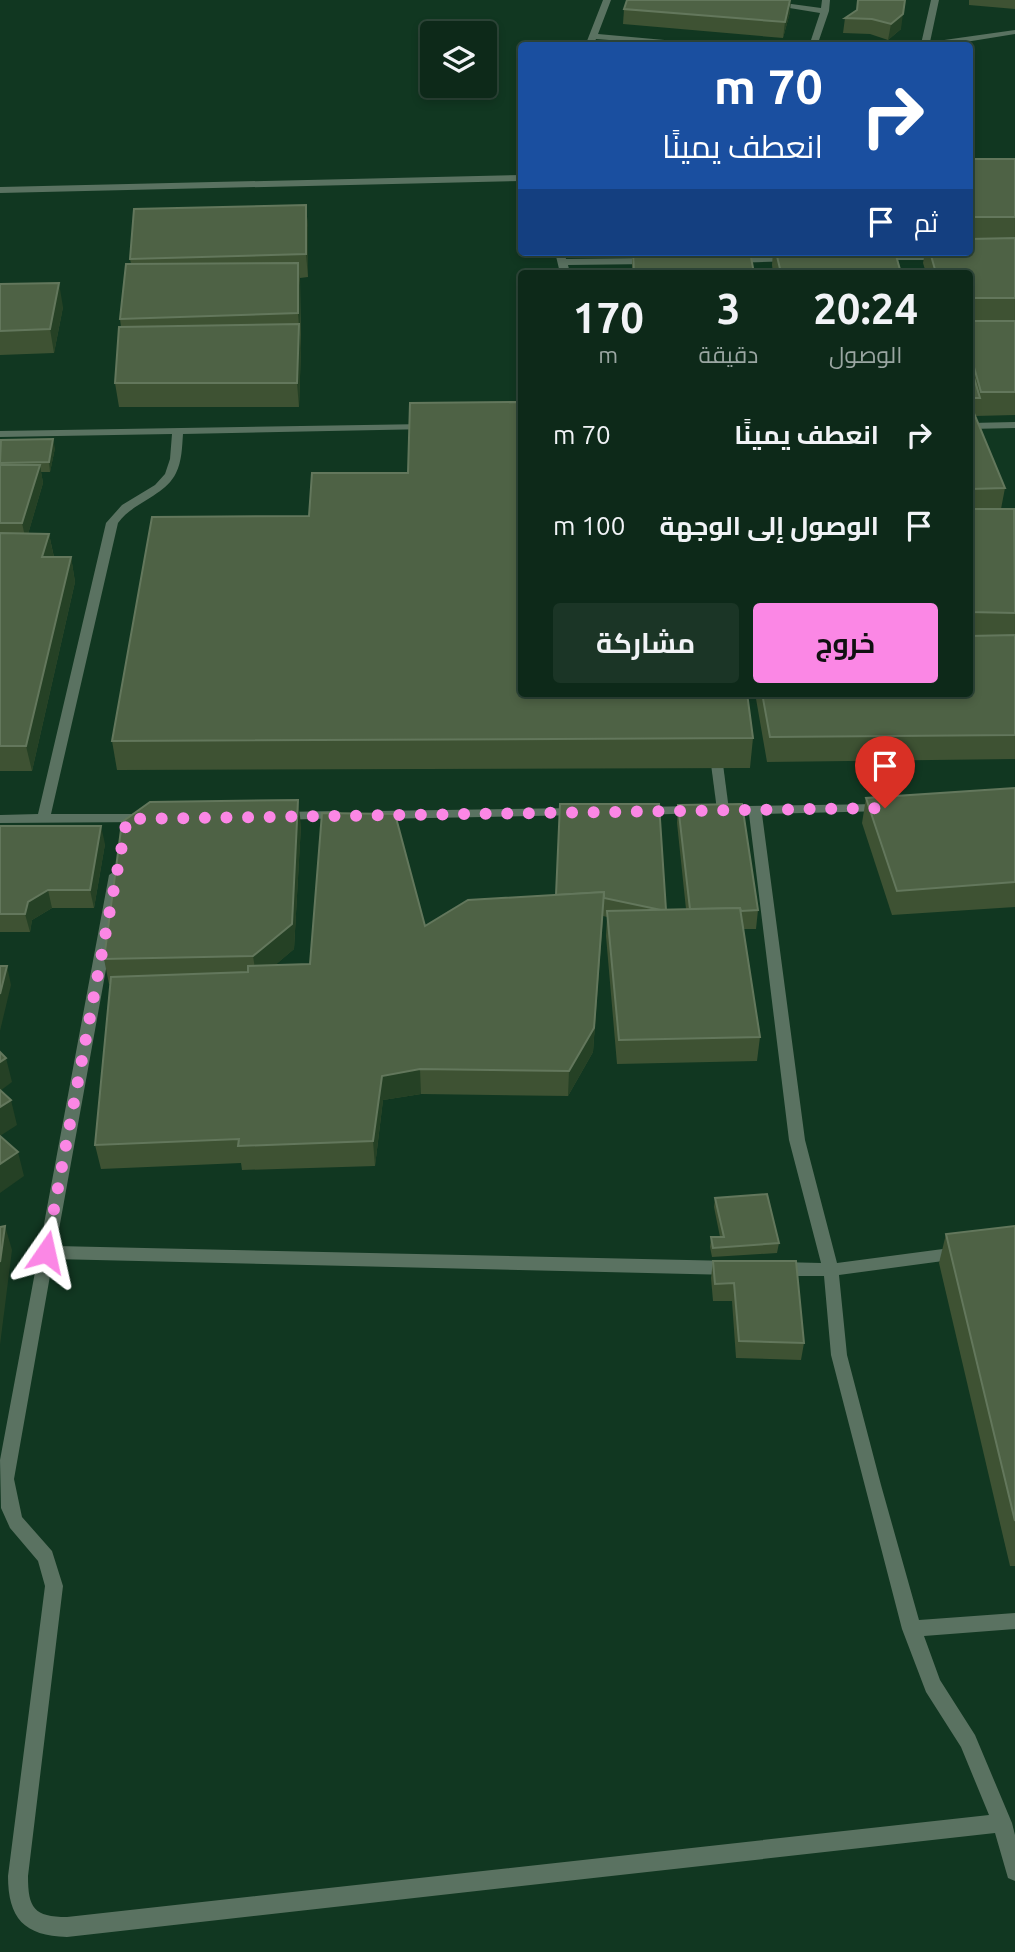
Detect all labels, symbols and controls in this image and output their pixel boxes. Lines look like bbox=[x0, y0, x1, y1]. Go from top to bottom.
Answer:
map controls bbox=[420, 21, 497, 98]
button: layers bbox=[420, 21, 497, 98]
text: 70 m bbox=[714, 58, 823, 113]
icon: right bbox=[847, 70, 938, 161]
text: انعطف يمينًا bbox=[662, 128, 823, 164]
icon: arrive bbox=[862, 203, 900, 241]
text: ثم bbox=[914, 208, 938, 237]
text: 3 bbox=[717, 285, 740, 332]
text: 20:24 bbox=[813, 285, 918, 332]
text: 170 bbox=[573, 294, 644, 341]
text: m bbox=[598, 342, 618, 367]
text: دقيقة bbox=[699, 342, 758, 367]
text: الوصول bbox=[829, 342, 902, 367]
icon: right bbox=[900, 416, 938, 454]
text: 70 m bbox=[553, 420, 611, 449]
text: انعطف يمينًا bbox=[734, 420, 879, 449]
icon: arrive bbox=[900, 507, 938, 545]
text: 100 m bbox=[553, 511, 625, 540]
text: الوصول إلى الوجهة bbox=[660, 511, 879, 540]
button: مشاركة bbox=[553, 603, 739, 683]
button: خروج bbox=[753, 603, 938, 683]
pin bbox=[855, 736, 915, 808]
icon: arrive bbox=[866, 747, 904, 785]
position arrow bbox=[9, 1215, 83, 1289]

